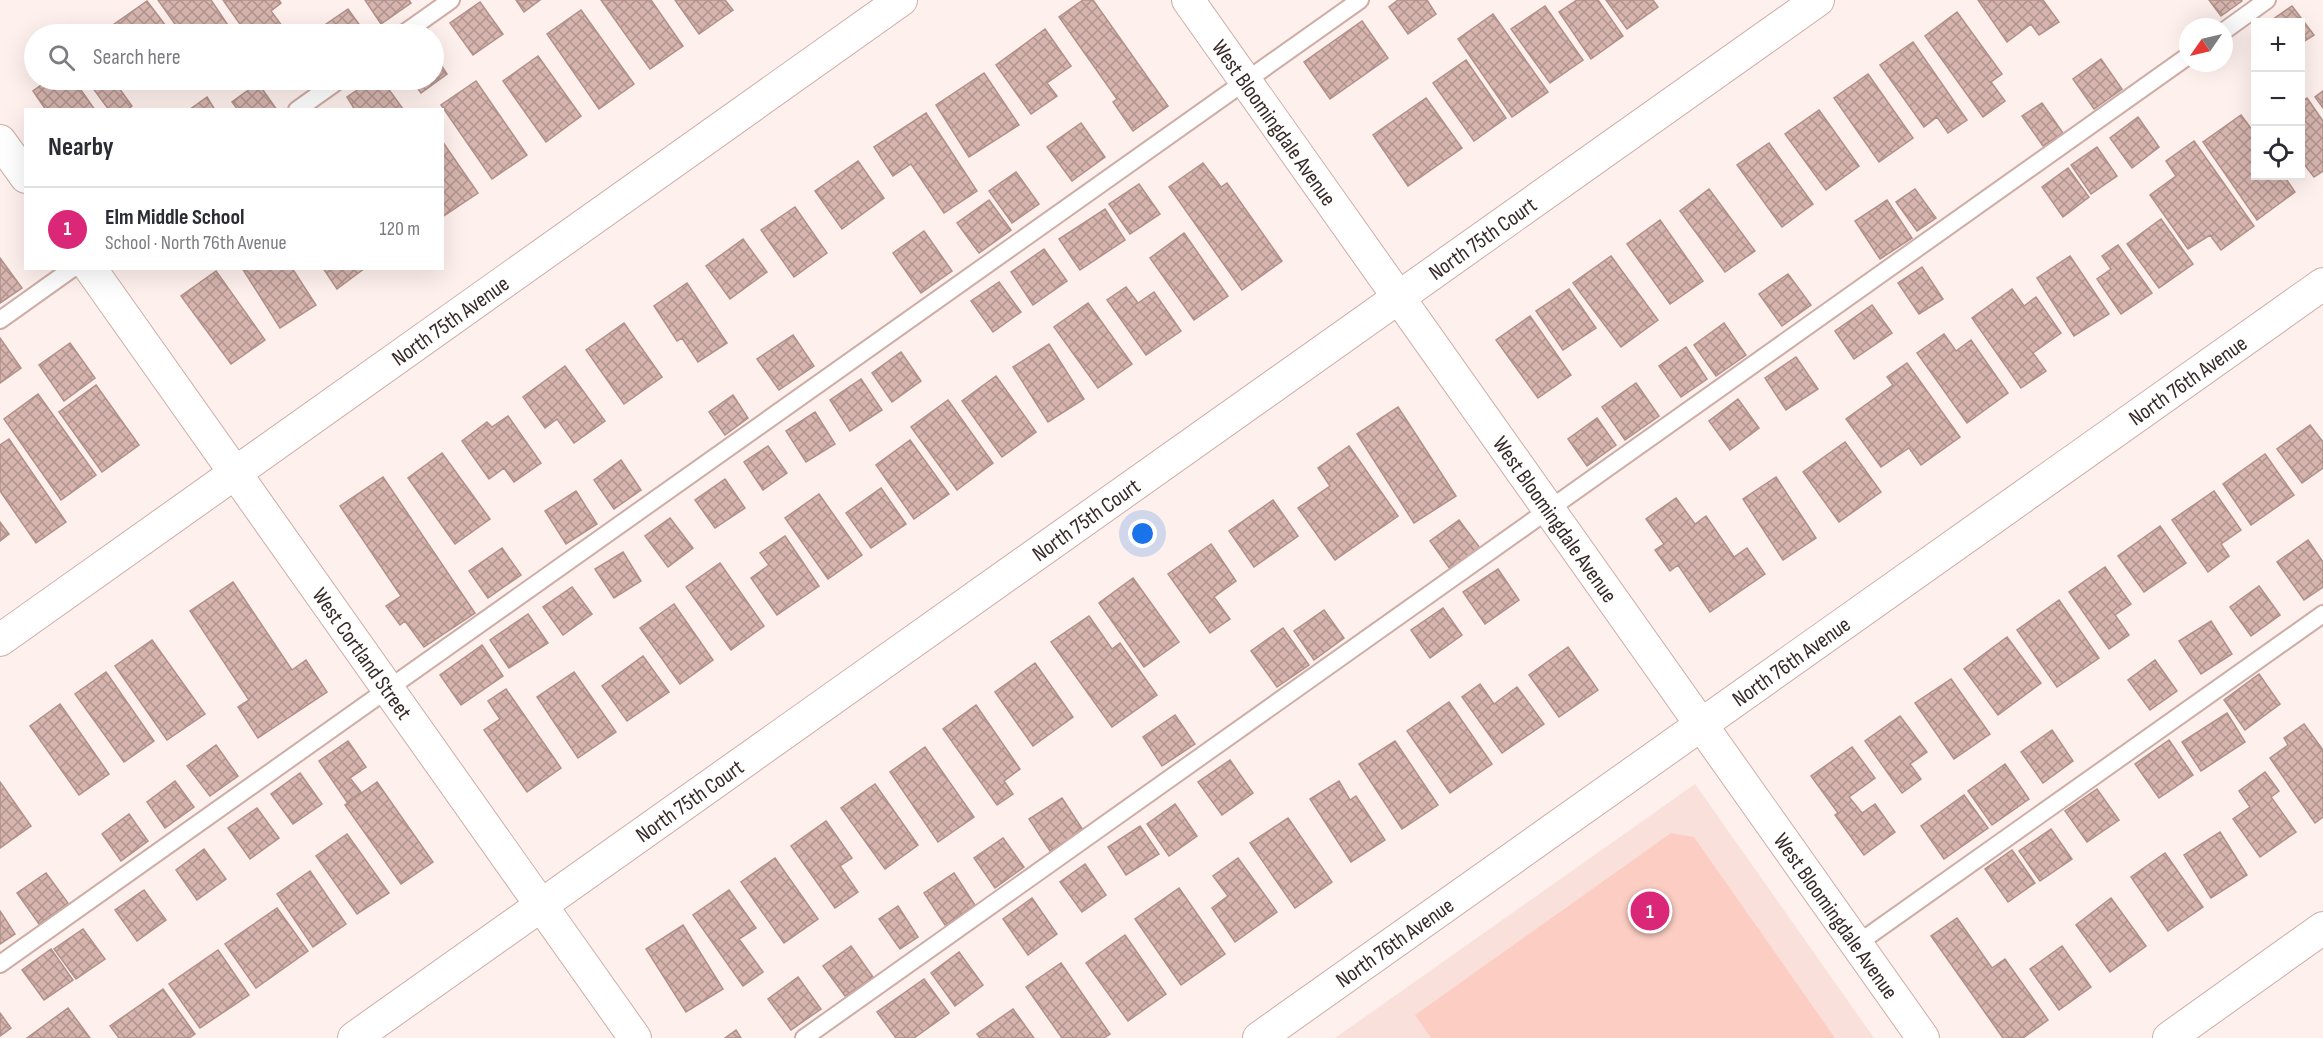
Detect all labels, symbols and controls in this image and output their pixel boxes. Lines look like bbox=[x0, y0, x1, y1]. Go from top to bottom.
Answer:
north arrow bbox=[2179, 18, 2233, 72]
map controls bbox=[2251, 18, 2305, 180]
button: + bbox=[2251, 18, 2305, 72]
search box bbox=[24, 24, 444, 90]
street label: West Bloomingdale Avenue bbox=[1205, 35, 1342, 212]
icon: search bbox=[45, 41, 78, 74]
text: Search here bbox=[93, 44, 180, 71]
button: − bbox=[2251, 72, 2305, 126]
button: locate bbox=[2251, 126, 2305, 180]
text: Nearby bbox=[48, 132, 114, 163]
street label: North 75th Court bbox=[1424, 192, 1542, 287]
text: Elm Middle School bbox=[105, 204, 245, 231]
text: 1 bbox=[64, 217, 71, 241]
text: 120 m bbox=[380, 217, 420, 241]
text: School · North 76th Avenue bbox=[105, 231, 287, 255]
street label: North 75th Avenue bbox=[387, 271, 515, 372]
street label: North 76th Avenue bbox=[2124, 330, 2253, 432]
street label: West Bloomingdale Avenue bbox=[1486, 432, 1622, 608]
street label: North 75th Court bbox=[1027, 473, 1146, 568]
your location bbox=[1128, 519, 1157, 548]
street label: West Cortland Street bbox=[306, 583, 417, 725]
street label: North 76th Avenue bbox=[1728, 611, 1856, 713]
street label: North 75th Court bbox=[631, 754, 750, 849]
street label: West Bloomingdale Avenue bbox=[1767, 828, 1903, 1005]
pin: 1 bbox=[1630, 888, 1670, 934]
street label: North 76th Avenue bbox=[1331, 892, 1460, 994]

